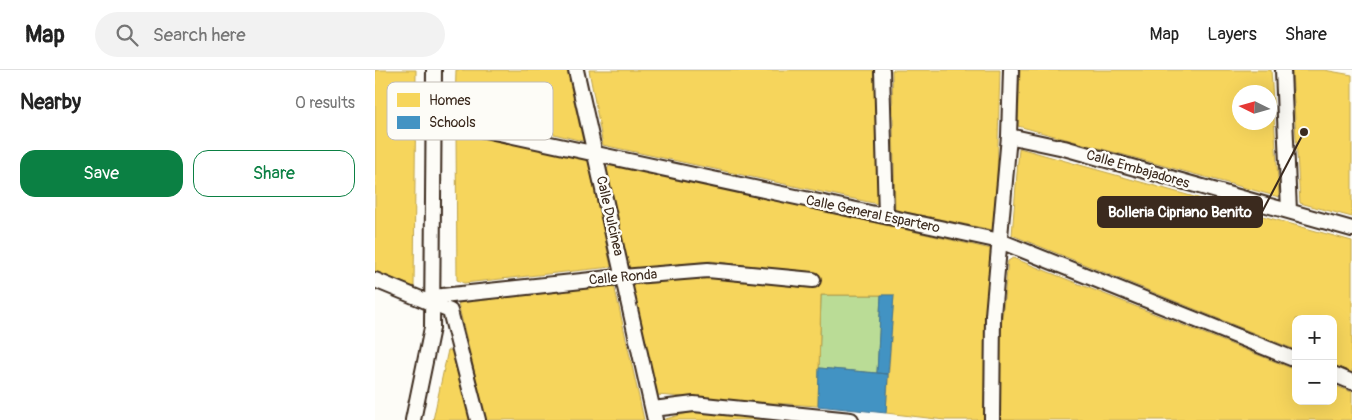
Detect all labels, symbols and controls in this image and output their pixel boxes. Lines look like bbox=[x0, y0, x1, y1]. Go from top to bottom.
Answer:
search box bbox=[95, 12, 445, 57]
text: Map bbox=[25, 20, 65, 49]
icon: search bbox=[113, 21, 141, 49]
text: Search here bbox=[153, 23, 246, 47]
text: Map bbox=[1150, 23, 1179, 46]
text: Layers bbox=[1207, 23, 1257, 46]
text: Share bbox=[1285, 23, 1327, 46]
legend bbox=[387, 82, 553, 140]
north arrow bbox=[1232, 85, 1277, 130]
text: Nearby bbox=[20, 89, 81, 116]
text: Homes bbox=[429, 92, 471, 109]
text: 0 results bbox=[295, 93, 355, 113]
text: Schools bbox=[429, 114, 476, 131]
street label: Calle Embajadores bbox=[1084, 146, 1192, 192]
button: Save bbox=[20, 150, 183, 197]
button: Share bbox=[193, 150, 355, 197]
street label: Calle Dulcinea bbox=[593, 174, 627, 258]
street label: Calle General Espartero bbox=[804, 191, 942, 237]
callout: Bolleria Cipriano Benito bbox=[1098, 197, 1262, 227]
text: Bolleria Cipriano Benito bbox=[1108, 203, 1252, 222]
street label: Calle Ronda bbox=[588, 266, 658, 288]
map controls bbox=[1292, 315, 1337, 405]
button: + bbox=[1292, 315, 1337, 360]
button: − bbox=[1292, 360, 1337, 405]

